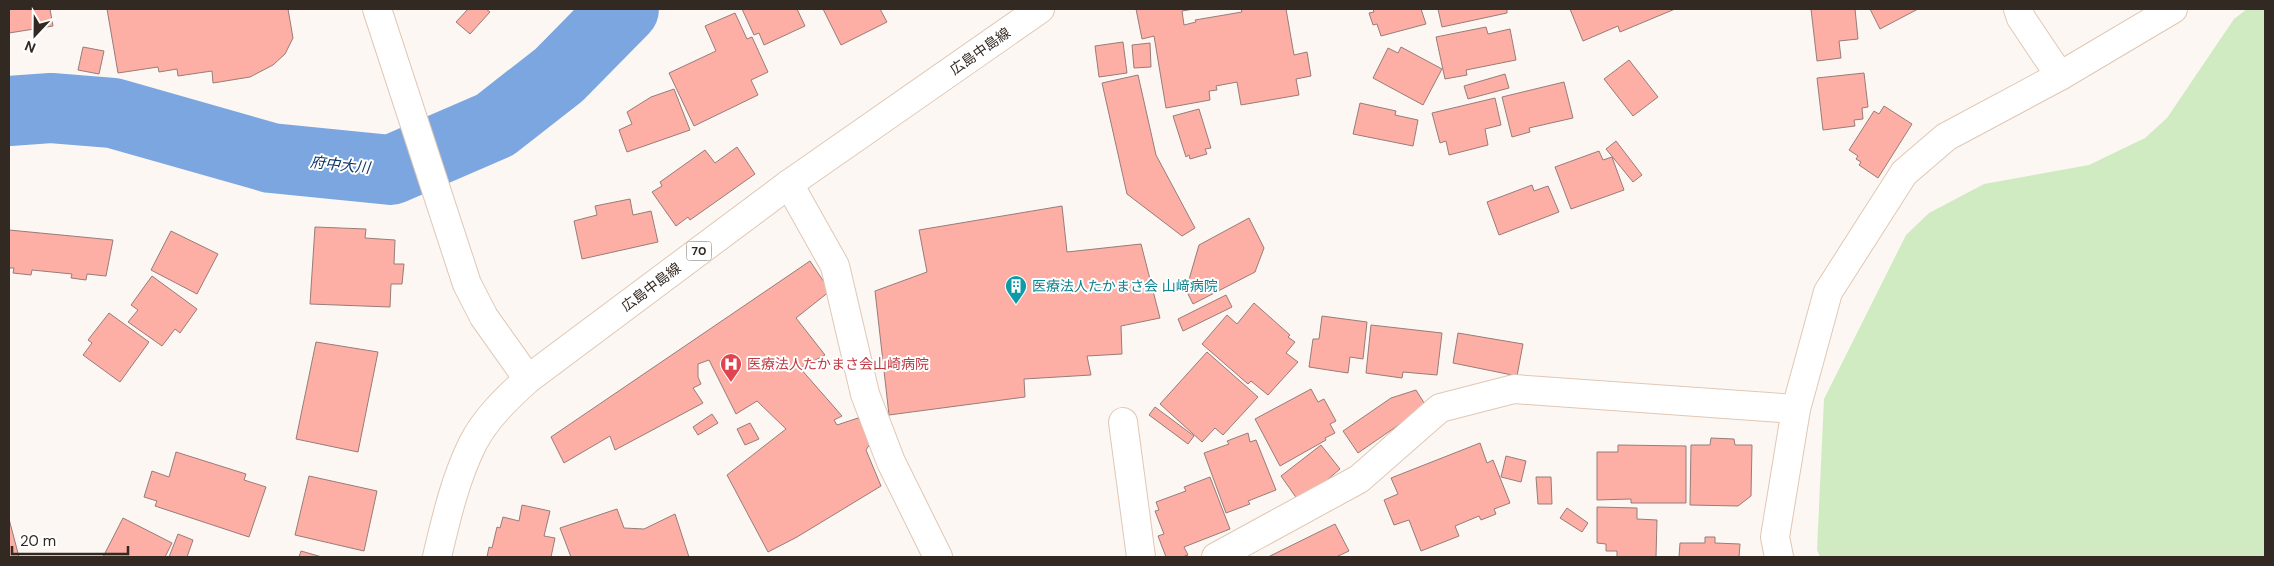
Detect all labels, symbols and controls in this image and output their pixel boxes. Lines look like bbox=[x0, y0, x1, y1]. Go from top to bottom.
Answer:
north arrow bbox=[10, 10, 60, 60]
street label: 広島中島線 bbox=[946, 24, 1014, 78]
text: N bbox=[22, 37, 38, 57]
water label: 府中大川 bbox=[309, 152, 373, 178]
road number: 70 bbox=[686, 242, 712, 260]
street label: 広島中島線 bbox=[618, 259, 684, 315]
building icon: 医療法人たかまさ会 山﨑病院 bbox=[1004, 274, 1028, 305]
place label: 医療法人たかまさ会 山﨑病院 bbox=[1032, 277, 1218, 295]
hospital icon: 医療法人たかまさ会山崎病院 bbox=[719, 352, 743, 383]
place label: 医療法人たかまさ会山崎病院 bbox=[747, 355, 929, 373]
scale bar bbox=[12, 524, 129, 556]
text: 20 m bbox=[20, 531, 56, 551]

